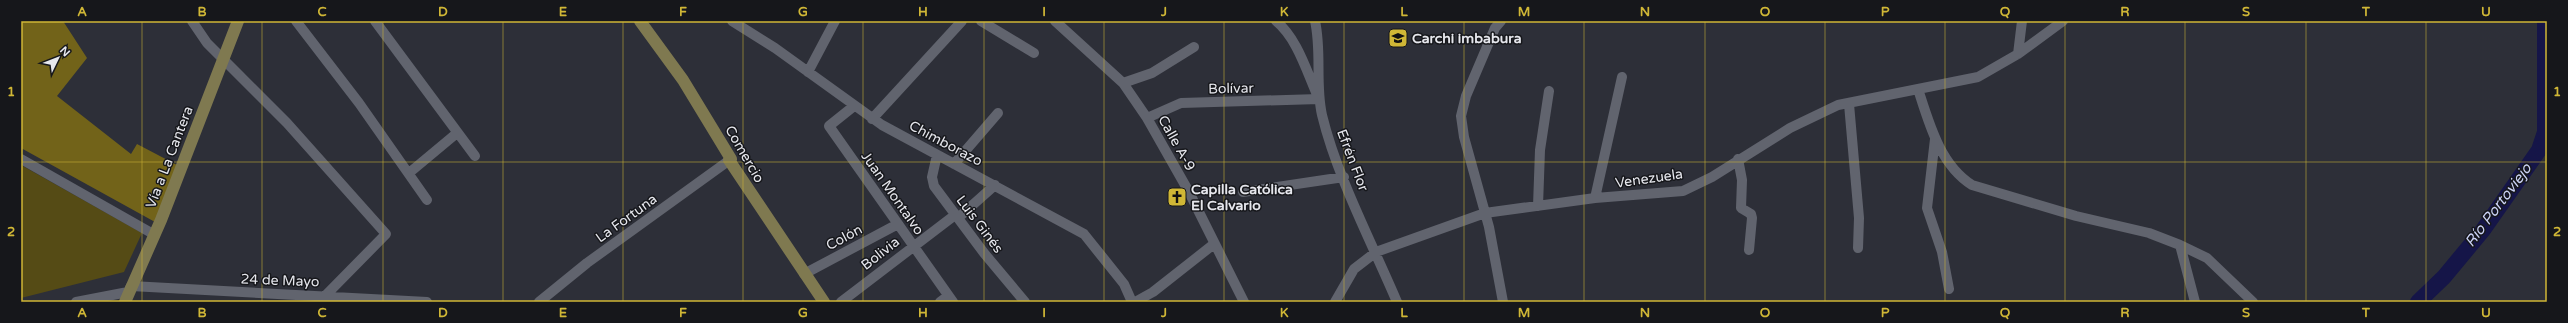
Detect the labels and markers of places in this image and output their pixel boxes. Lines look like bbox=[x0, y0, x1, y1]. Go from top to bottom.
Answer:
school or university icon: Carchi imbabura bbox=[1387, 27, 1409, 49]
place label: Carchi imbabura bbox=[1412, 30, 1522, 47]
place label: Capilla Católica El Calvario bbox=[1191, 181, 1293, 214]
church icon: Capilla Católica El Calvario bbox=[1166, 186, 1188, 208]

